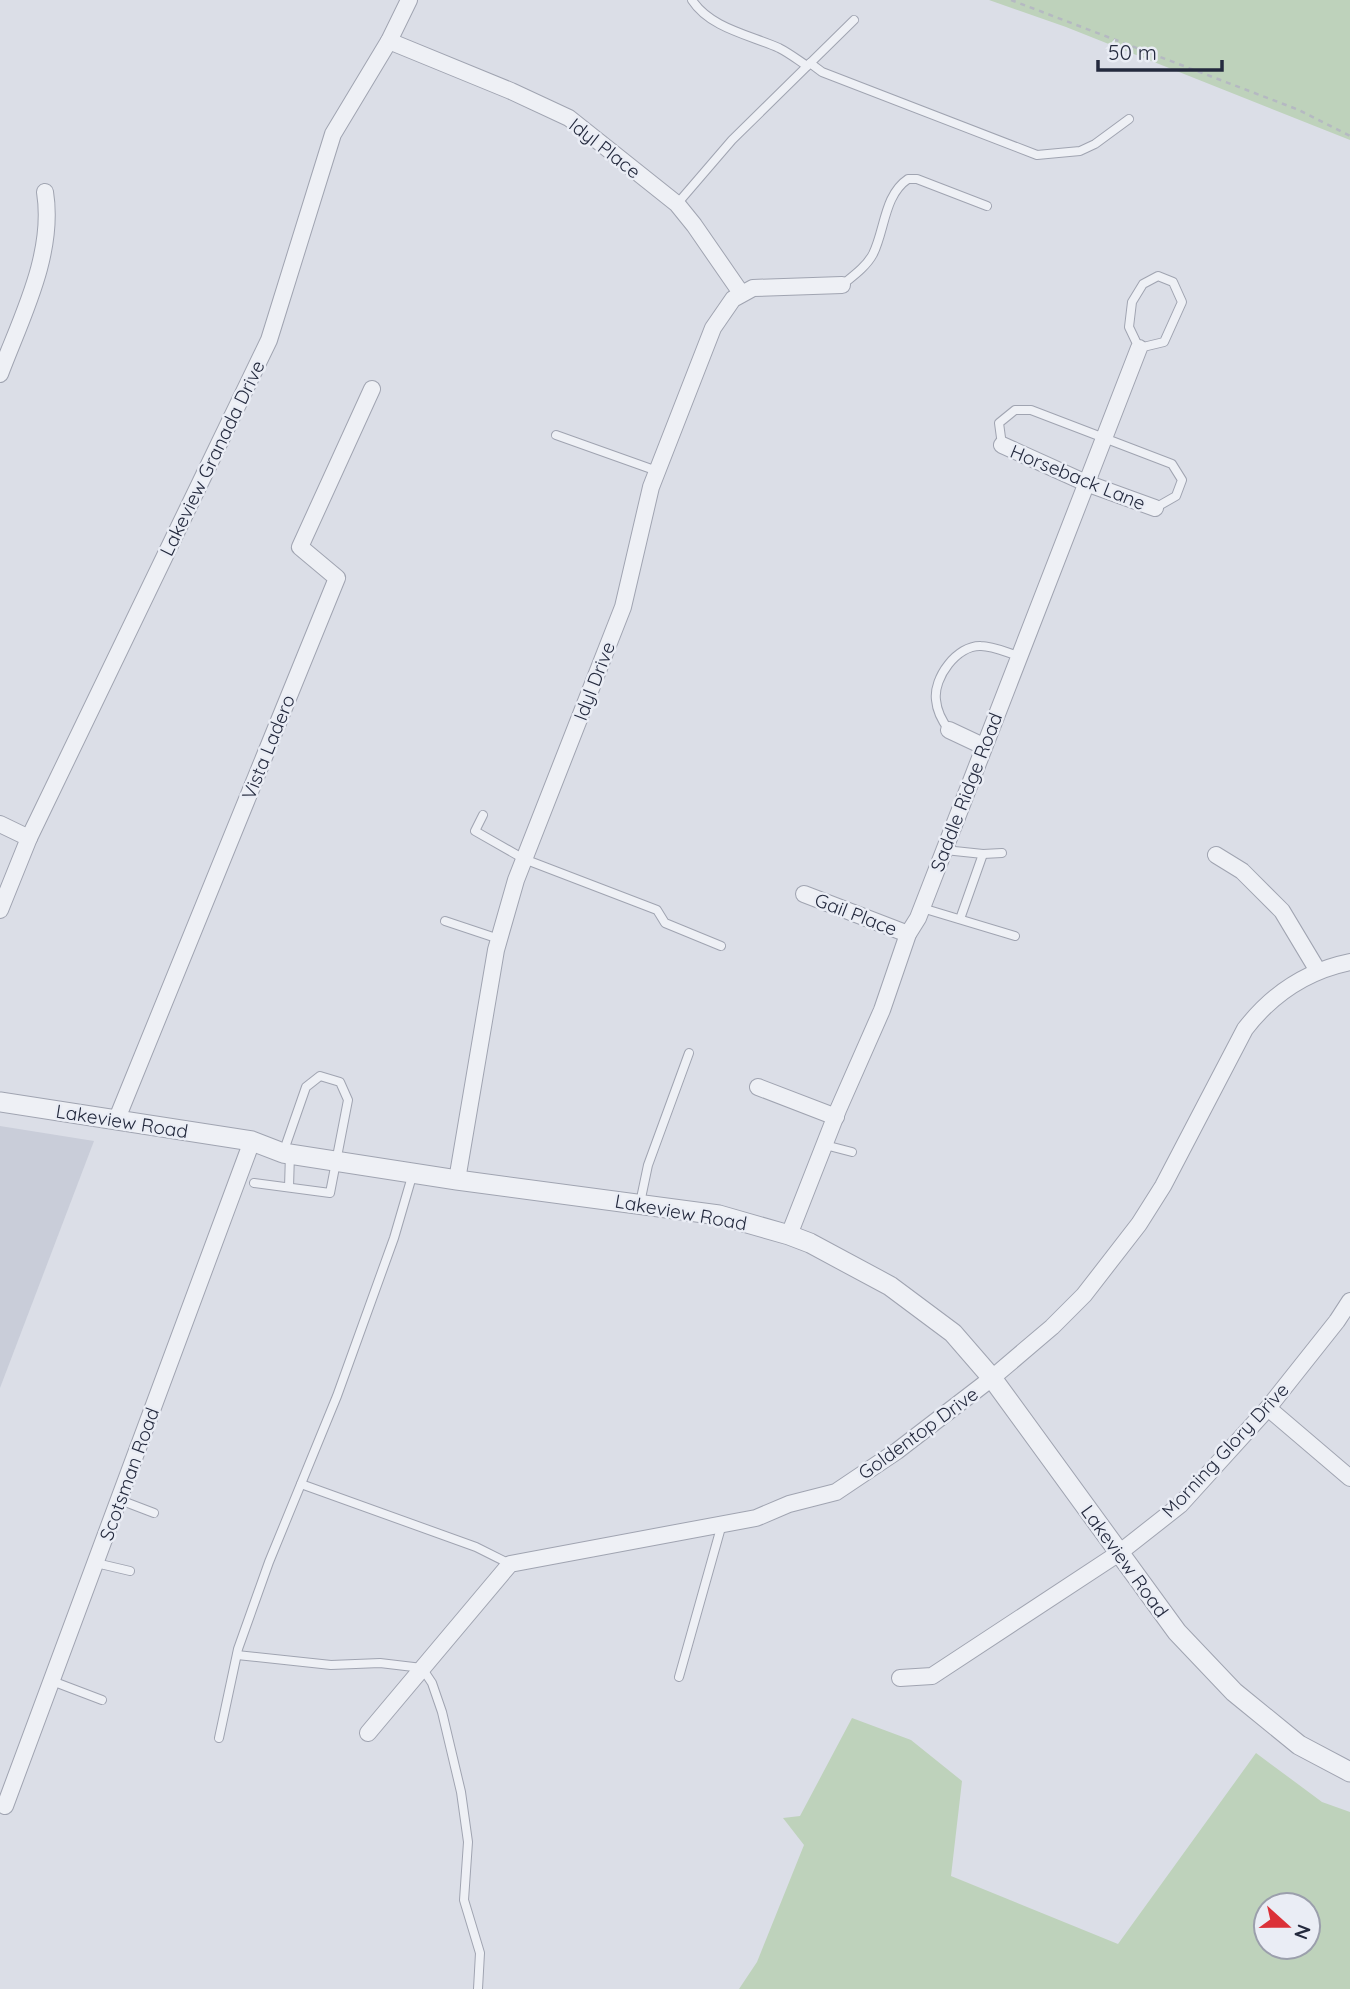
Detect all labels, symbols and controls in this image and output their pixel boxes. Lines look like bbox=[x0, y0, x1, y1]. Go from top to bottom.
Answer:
scale bar bbox=[1098, 28, 1222, 72]
text: 50 m bbox=[1108, 39, 1157, 65]
street label: Idyl Place bbox=[564, 113, 646, 183]
street label: Lakeview Granada Drive bbox=[154, 356, 270, 560]
street label: Horseback Lane bbox=[1007, 439, 1149, 515]
street label: Idyl Drive bbox=[568, 638, 620, 724]
street label: Vista Ladero bbox=[236, 691, 300, 803]
street label: Saddle Ridge Road bbox=[925, 709, 1007, 875]
street label: Gail Place bbox=[811, 887, 901, 941]
street label: Lakeview Road bbox=[54, 1099, 190, 1143]
street label: Lakeview Road bbox=[613, 1189, 749, 1235]
street label: Morning Glory Drive bbox=[1156, 1378, 1294, 1522]
street label: Goldentop Drive bbox=[853, 1381, 983, 1485]
street label: Scotsman Road bbox=[94, 1404, 164, 1544]
street label: Lakeview Road bbox=[1076, 1500, 1174, 1622]
north arrow bbox=[1252, 1891, 1322, 1961]
text: N bbox=[1289, 1921, 1317, 1943]

